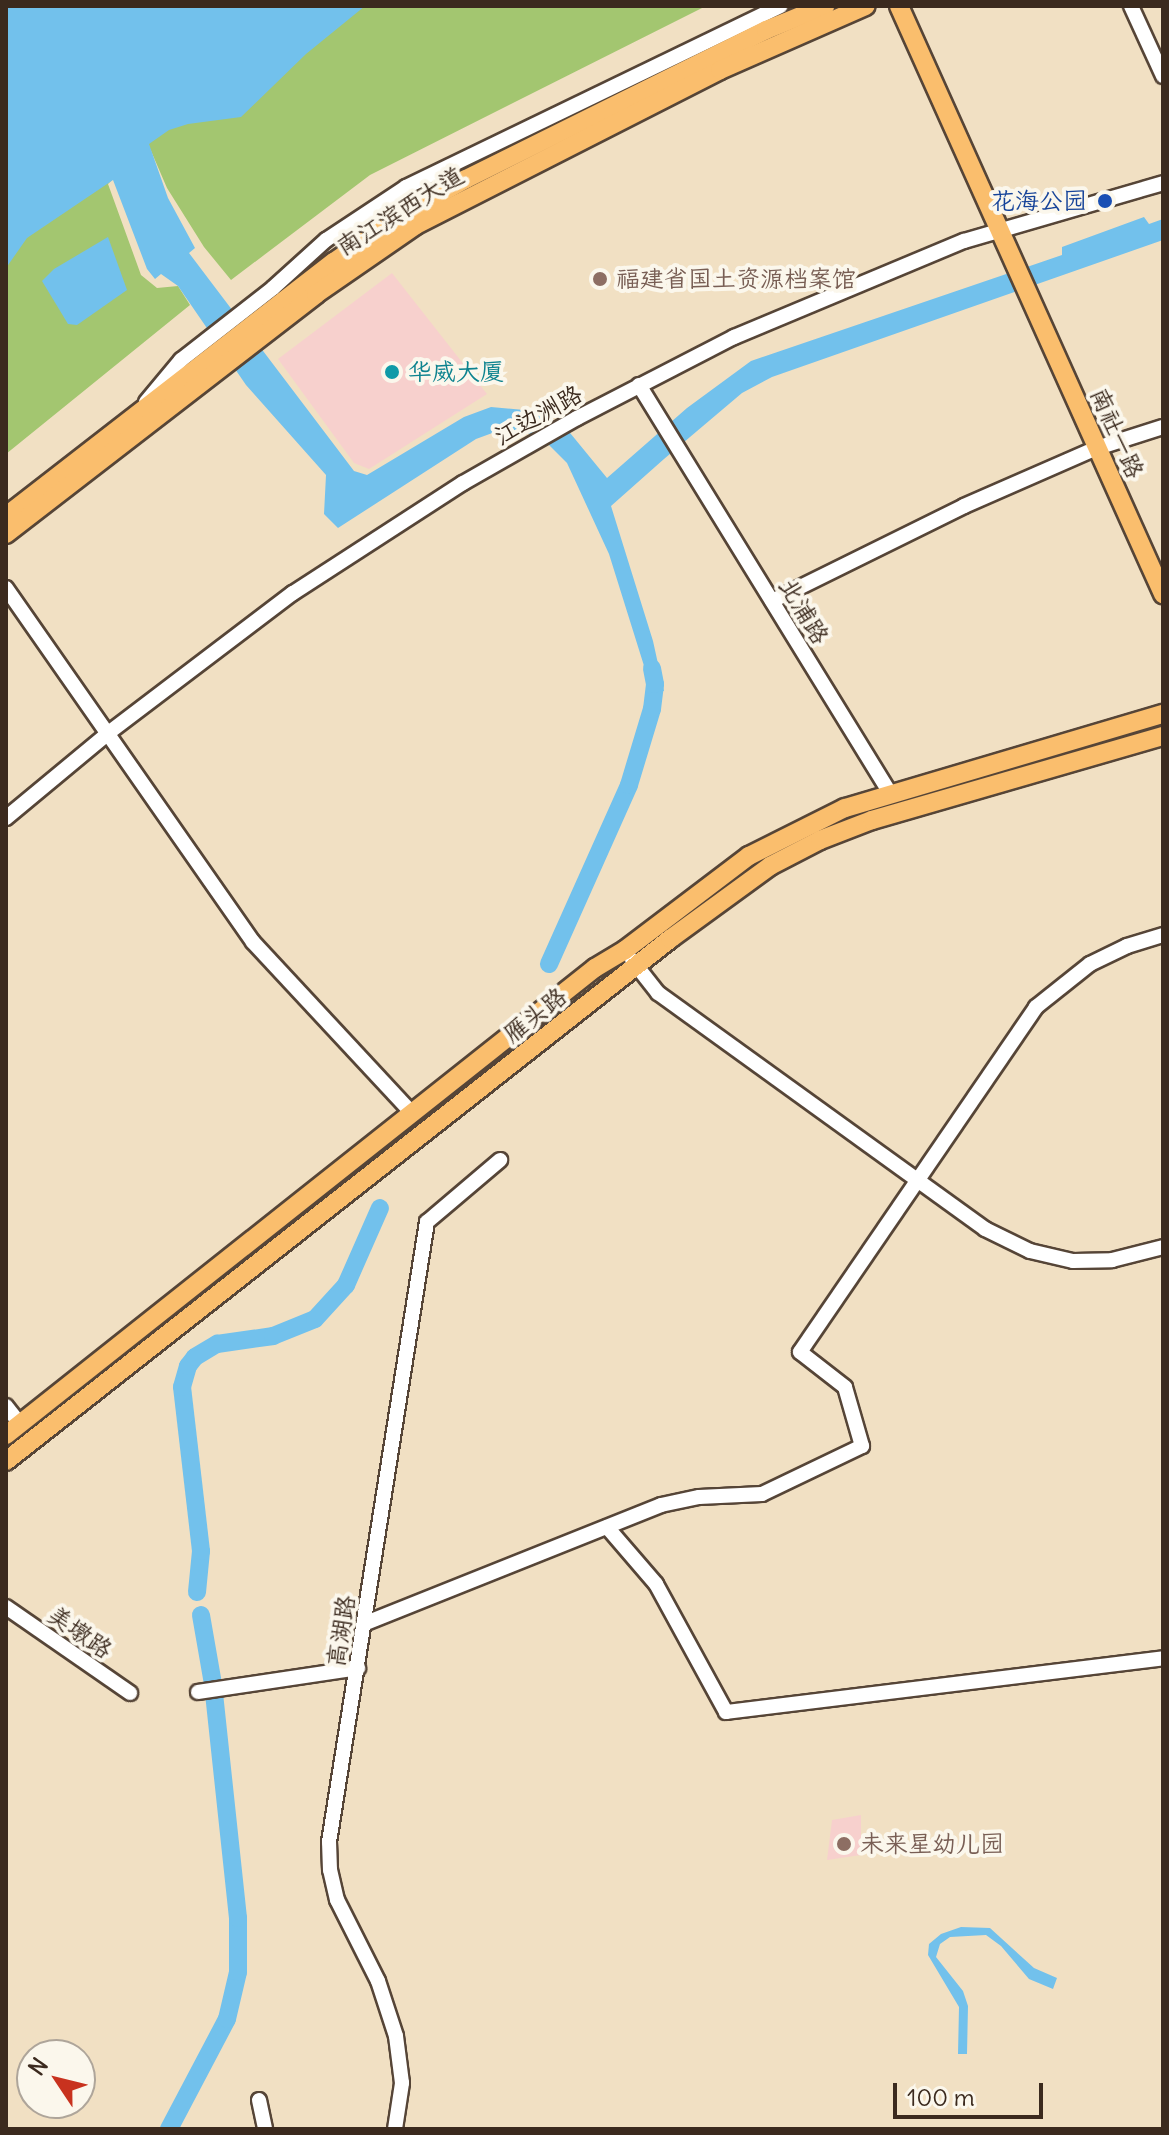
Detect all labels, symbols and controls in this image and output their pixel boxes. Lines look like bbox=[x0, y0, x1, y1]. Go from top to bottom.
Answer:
street label: 南江滨西大道 bbox=[331, 161, 469, 261]
place label: 花海公园 bbox=[991, 187, 1087, 215]
marker: 花海公园 bbox=[1094, 190, 1116, 212]
place label: 福建省国土资源档案馆 bbox=[616, 265, 856, 293]
marker: 福建省国土资源档案馆 bbox=[591, 270, 609, 288]
place label: 华威大厦 bbox=[408, 358, 504, 386]
marker: 华威大厦 bbox=[383, 363, 401, 381]
street label: 江边洲路 bbox=[489, 379, 587, 451]
street label: 南社一路 bbox=[1084, 383, 1150, 483]
street label: 北浦路 bbox=[773, 573, 835, 649]
street label: 雁头路 bbox=[498, 981, 572, 1049]
street label: 高湖路 bbox=[321, 1593, 361, 1669]
street label: 美墩路 bbox=[42, 1600, 118, 1664]
place label: 未来星幼儿园 bbox=[860, 1830, 1004, 1858]
marker: 未来星幼儿园 bbox=[835, 1835, 853, 1853]
north arrow bbox=[16, 2039, 96, 2119]
text: N bbox=[22, 2052, 54, 2081]
scale bar bbox=[897, 2067, 1047, 2117]
text: 100 m bbox=[907, 2082, 975, 2112]

